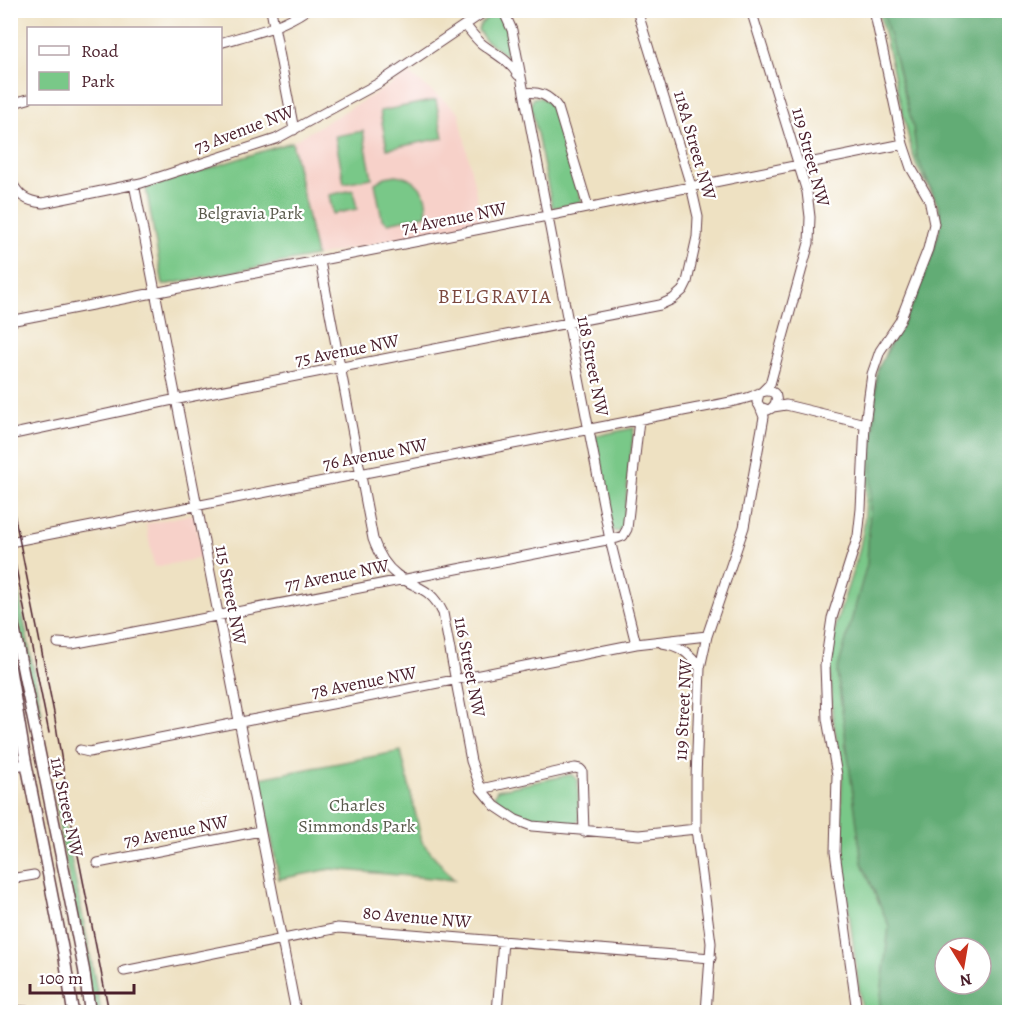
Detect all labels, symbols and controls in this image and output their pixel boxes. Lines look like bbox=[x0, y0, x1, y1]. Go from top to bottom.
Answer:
legend bbox=[27, 27, 222, 105]
text: Road bbox=[81, 39, 119, 63]
text: Park bbox=[81, 69, 115, 93]
street label: 118A Street NW bbox=[668, 88, 722, 203]
street label: 73 Avenue NW bbox=[190, 99, 298, 159]
street label: 119 Street NW bbox=[786, 105, 836, 209]
street label: 74 Avenue NW bbox=[400, 196, 509, 240]
park label: Belgravia Park bbox=[197, 201, 303, 225]
district label: BELGRAVIA bbox=[438, 283, 552, 310]
street label: 118 Street NW bbox=[571, 314, 615, 419]
street label: 75 Avenue NW bbox=[293, 328, 401, 372]
street label: 76 Avenue NW bbox=[321, 432, 430, 476]
street label: 115 Street NW bbox=[210, 543, 252, 647]
street label: 77 Avenue NW bbox=[283, 553, 391, 597]
street label: 116 Street NW bbox=[449, 615, 492, 719]
street label: 119 Street NW bbox=[668, 658, 698, 761]
street label: 78 Avenue NW bbox=[309, 660, 419, 704]
street label: 114 Street NW bbox=[45, 755, 89, 859]
park label: Charles Simmonds Park bbox=[298, 793, 416, 838]
street label: 79 Avenue NW bbox=[122, 809, 231, 853]
street label: 80 Avenue NW bbox=[362, 900, 472, 934]
north arrow bbox=[933, 936, 993, 996]
scale bar bbox=[30, 957, 134, 995]
text: 100 m bbox=[39, 966, 83, 990]
text: N bbox=[958, 968, 973, 992]

